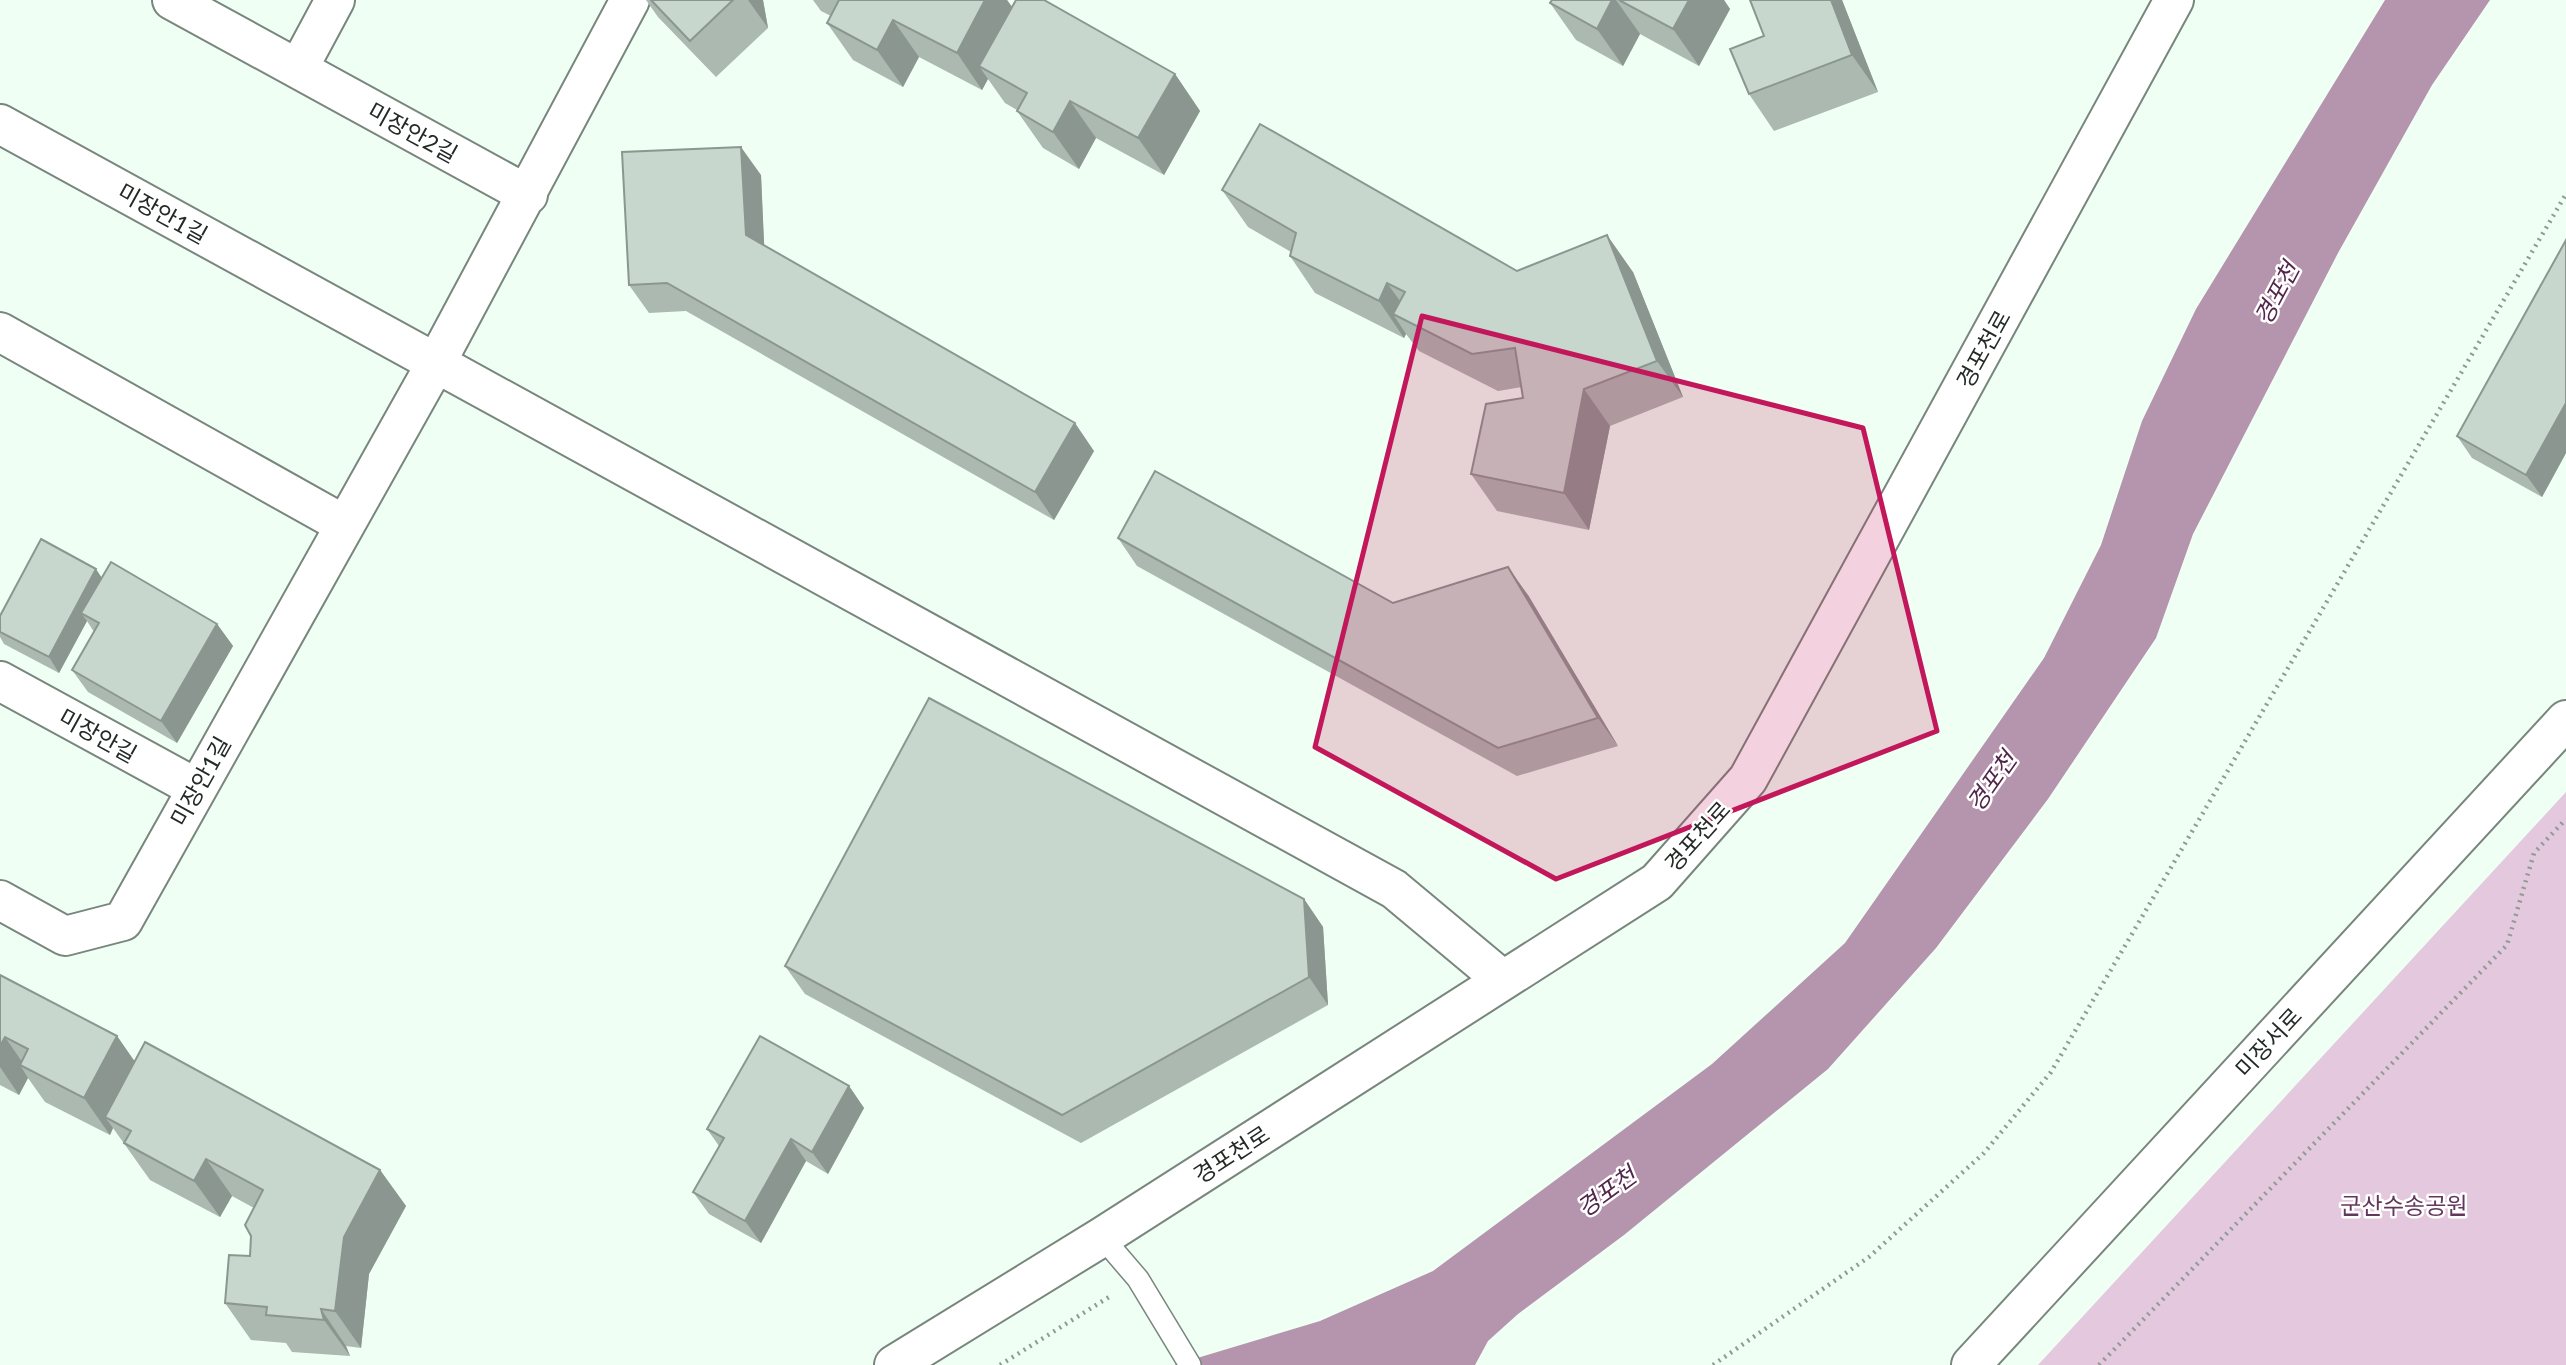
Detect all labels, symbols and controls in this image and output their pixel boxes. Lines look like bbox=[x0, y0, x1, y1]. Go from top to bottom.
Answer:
street label: 미장안2길 bbox=[363, 96, 463, 168]
street label: 미장안1길 bbox=[113, 177, 213, 249]
water label: 경포천 bbox=[2248, 254, 2306, 329]
street label: 경포천로 bbox=[1950, 305, 2016, 393]
street label: 미장안길 bbox=[54, 702, 142, 768]
street label: 미장안1길 bbox=[164, 731, 236, 831]
water label: 경포천 bbox=[1960, 743, 2024, 816]
street label: 경포천로 bbox=[1658, 795, 1736, 877]
street label: 미장서로 bbox=[2229, 1002, 2307, 1082]
street label: 경포천로 bbox=[1188, 1119, 1274, 1189]
water label: 경포천 bbox=[1571, 1158, 1644, 1222]
park label: 군산수송공원 bbox=[2341, 1191, 2467, 1219]

